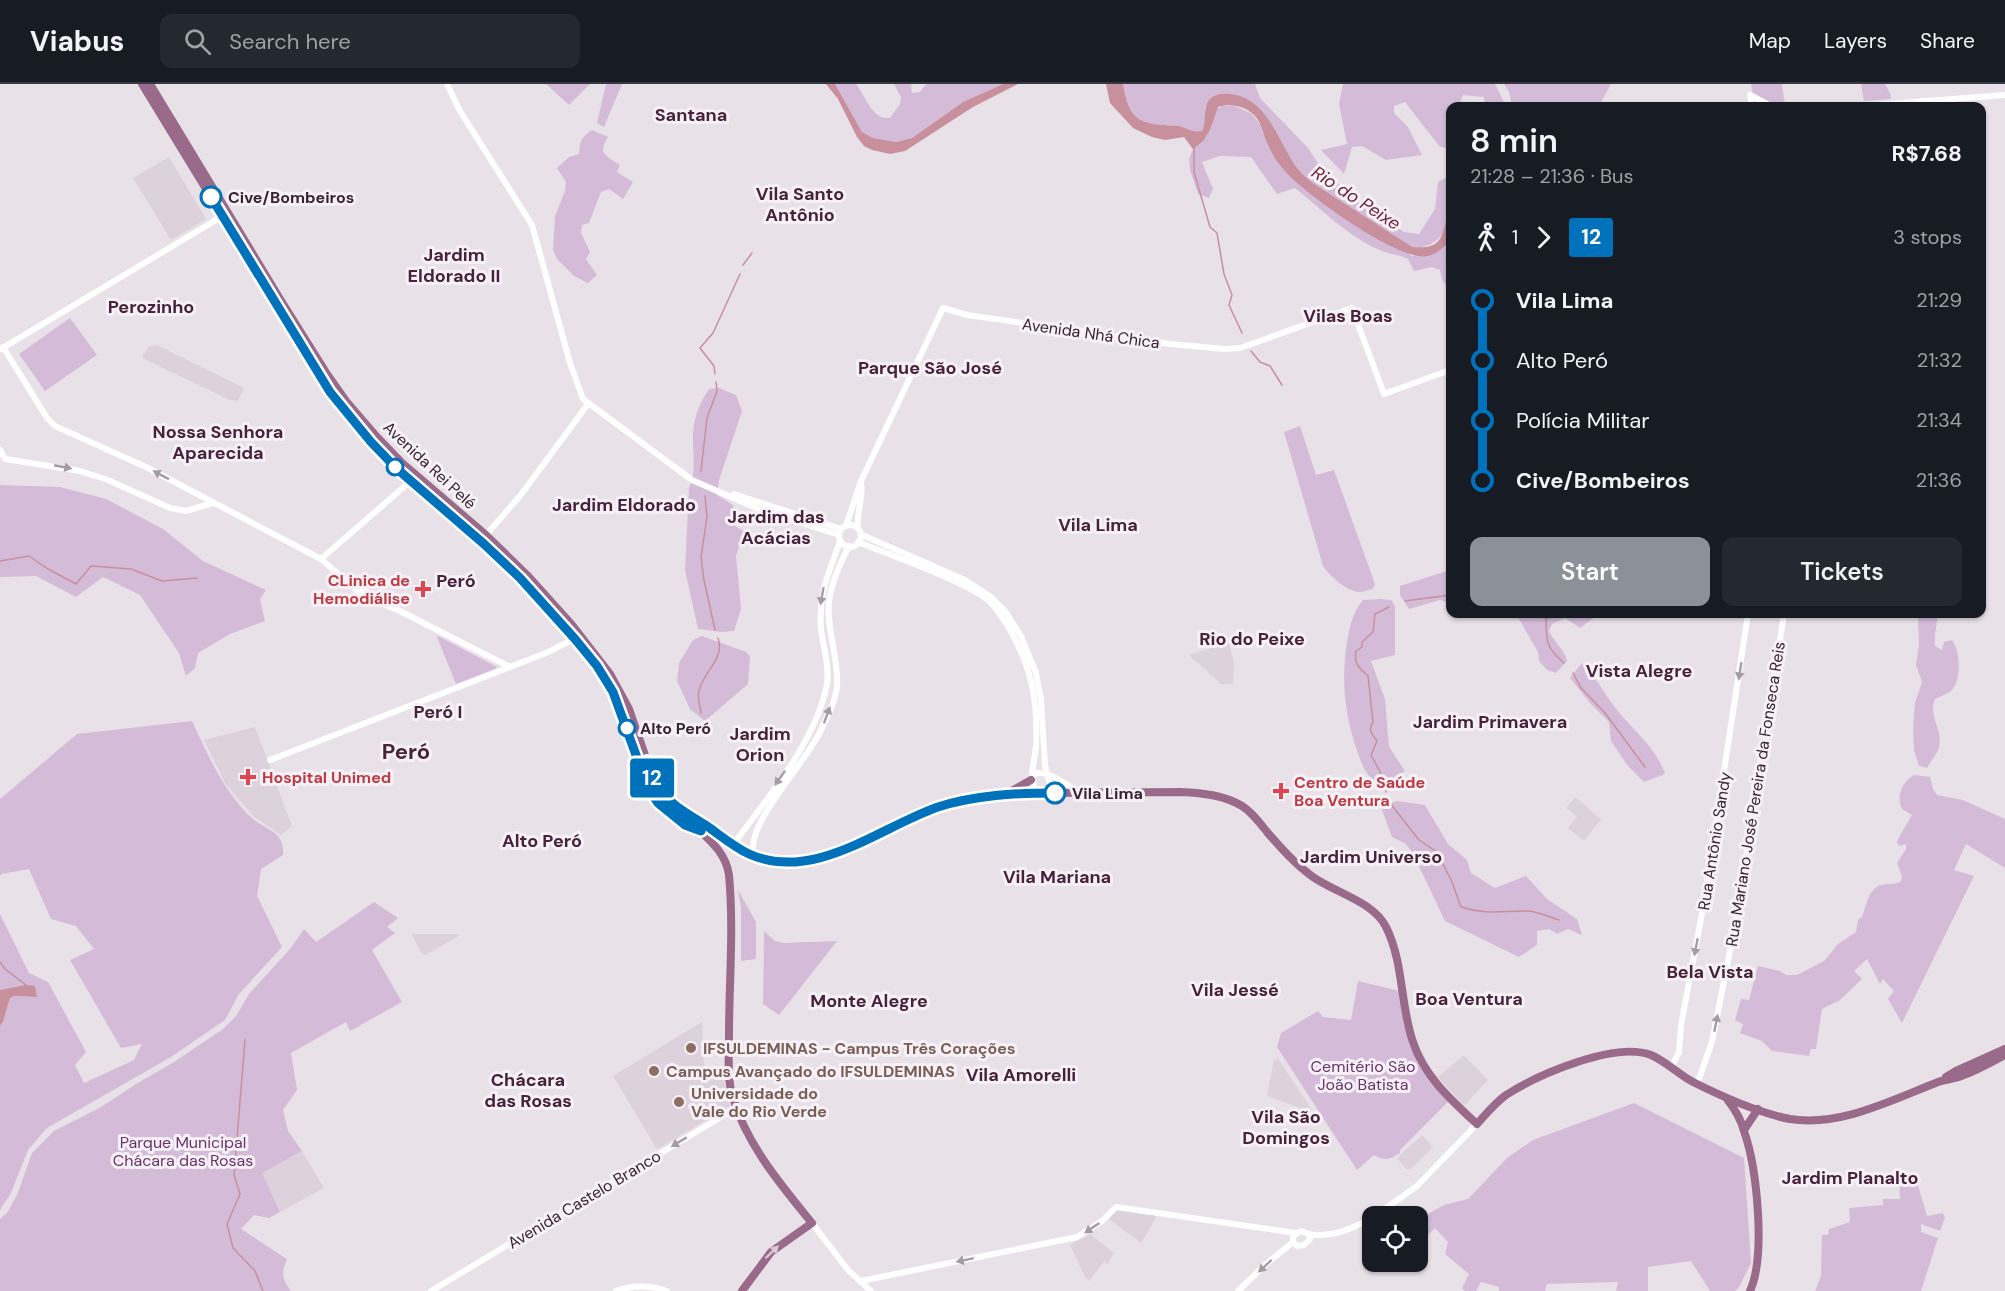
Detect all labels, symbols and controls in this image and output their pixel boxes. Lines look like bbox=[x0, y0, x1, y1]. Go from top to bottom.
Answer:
search box bbox=[160, 14, 580, 68]
text: Viabus bbox=[30, 23, 124, 60]
icon: search bbox=[181, 25, 214, 58]
text: Search here bbox=[229, 27, 351, 56]
text: Map bbox=[1749, 27, 1791, 55]
text: Layers bbox=[1824, 27, 1887, 55]
text: Share bbox=[1920, 27, 1975, 55]
district label: Santana bbox=[655, 103, 727, 127]
text: 8 min bbox=[1470, 119, 1558, 162]
text: R$7.68 bbox=[1892, 139, 1962, 168]
water label: Rio do Peixe bbox=[1307, 160, 1405, 236]
text: 21:28 – 21:36 · Bus bbox=[1470, 163, 1634, 189]
district label: Vila Santo Antônio bbox=[756, 182, 844, 227]
marker: Cive/Bombeiros bbox=[200, 186, 222, 208]
place label: Cive/Bombeiros bbox=[228, 187, 354, 208]
icon: walk bbox=[1470, 221, 1503, 254]
icon: forward bbox=[1527, 221, 1560, 254]
text: 12 bbox=[1581, 223, 1601, 251]
text: 1 bbox=[1512, 224, 1518, 250]
text: 3 stops bbox=[1893, 224, 1962, 250]
district label: Jardim Eldorado II bbox=[408, 243, 500, 288]
text: Vila Lima bbox=[1516, 286, 1613, 315]
text: 21:29 bbox=[1916, 287, 1962, 313]
district label: Perozinho bbox=[108, 295, 194, 319]
district label: Vilas Boas bbox=[1303, 304, 1393, 328]
street label: Avenida Nhá Chica bbox=[1021, 313, 1161, 354]
text: Alto Peró bbox=[1516, 346, 1608, 375]
text: 21:32 bbox=[1917, 347, 1962, 373]
district label: Parque São José bbox=[858, 356, 1002, 380]
text: Polícia Militar bbox=[1516, 406, 1649, 435]
text: 21:34 bbox=[1916, 407, 1962, 433]
street label: Avenida Rei Pelé bbox=[379, 417, 481, 514]
district label: Nossa Senhora Aparecida bbox=[153, 420, 283, 465]
unlabelled marker bbox=[386, 458, 404, 476]
one-way arrow bbox=[54, 463, 73, 472]
text: Cive/Bombeiros bbox=[1516, 466, 1690, 495]
text: 21:36 bbox=[1916, 467, 1962, 493]
one-way arrow bbox=[152, 470, 169, 480]
district label: Jardim Eldorado bbox=[552, 493, 696, 517]
district label: Jardim das Acácias bbox=[727, 505, 825, 550]
district label: Vila Lima bbox=[1058, 513, 1138, 537]
button: Start bbox=[1470, 537, 1710, 606]
button: Tickets bbox=[1722, 537, 1962, 606]
district label: Peró bbox=[436, 569, 476, 593]
place label: CLinica de Hemodiálise bbox=[313, 570, 410, 609]
marker: CLinica de Hemodiálise bbox=[414, 580, 432, 598]
one-way arrow bbox=[818, 587, 827, 606]
district label: Rio do Peixe bbox=[1199, 627, 1305, 651]
street label: Rua Mariano José Pereira da Fonseca Reis bbox=[1721, 640, 1790, 948]
district label: Vista Alegre bbox=[1586, 659, 1692, 683]
one-way arrow bbox=[1735, 662, 1744, 681]
district label: Peró I bbox=[414, 700, 462, 724]
one-way arrow bbox=[823, 706, 833, 724]
district label: Jardim Primavera bbox=[1413, 710, 1567, 734]
place label: Alto Peró bbox=[640, 718, 711, 739]
marker: Alto Peró bbox=[618, 719, 636, 737]
district label: Jardim Orion bbox=[729, 722, 791, 767]
district label: Peró bbox=[382, 737, 430, 766]
line badge: 12 bbox=[625, 758, 679, 798]
text: 12 bbox=[642, 764, 662, 792]
place label: Hospital Unimed bbox=[262, 767, 391, 788]
marker: Hospital Unimed bbox=[239, 768, 257, 786]
one-way arrow bbox=[774, 770, 786, 786]
street label: Rua Antônio Sandy bbox=[1693, 770, 1736, 912]
place label: Centro de Saúde Boa Ventura bbox=[1294, 772, 1425, 811]
marker: Vila Lima bbox=[1044, 782, 1066, 804]
marker: Centro de Saúde Boa Ventura bbox=[1272, 782, 1290, 800]
place label: Vila Lima bbox=[1072, 783, 1143, 804]
district label: Alto Peró bbox=[502, 829, 582, 853]
district label: Jardim Universo bbox=[1300, 845, 1442, 869]
district label: Vila Mariana bbox=[1003, 865, 1111, 889]
one-way arrow bbox=[1691, 938, 1700, 957]
district label: Bela Vista bbox=[1666, 960, 1754, 984]
district label: Vila Jessé bbox=[1191, 978, 1279, 1002]
district label: Boa Ventura bbox=[1415, 987, 1523, 1011]
district label: Monte Alegre bbox=[810, 989, 928, 1013]
one-way arrow bbox=[1712, 1013, 1721, 1032]
place label: IFSULDEMINAS - Campus Três Corações bbox=[703, 1038, 1015, 1059]
marker: IFSULDEMINAS - Campus Três Corações bbox=[684, 1041, 698, 1055]
park label: Cemitério São João Batista bbox=[1311, 1056, 1415, 1095]
place label: Campus Avançado do IFSULDEMINAS bbox=[666, 1061, 955, 1082]
district label: Vila Amorelli bbox=[966, 1063, 1076, 1087]
marker: Campus Avançado do IFSULDEMINAS bbox=[647, 1064, 661, 1078]
district label: Chácara das Rosas bbox=[484, 1068, 572, 1113]
place label: Universidade do Vale do Rio Verde bbox=[691, 1083, 827, 1122]
marker: Universidade do Vale do Rio Verde bbox=[672, 1095, 686, 1109]
district label: Vila São Domingos bbox=[1242, 1105, 1330, 1150]
park label: Parque Municipal Chácara das Rosas bbox=[113, 1132, 253, 1171]
one-way arrow bbox=[671, 1137, 687, 1148]
street label: Avenida Castelo Branco bbox=[504, 1145, 665, 1254]
district label: Jardim Planalto bbox=[1782, 1166, 1918, 1190]
map controls bbox=[1362, 1206, 1428, 1272]
button: locate bbox=[1362, 1206, 1428, 1272]
one-way arrow bbox=[1084, 1222, 1100, 1234]
one-way arrow bbox=[765, 1245, 780, 1259]
one-way arrow bbox=[955, 1256, 974, 1265]
one-way arrow bbox=[1258, 1258, 1272, 1272]

